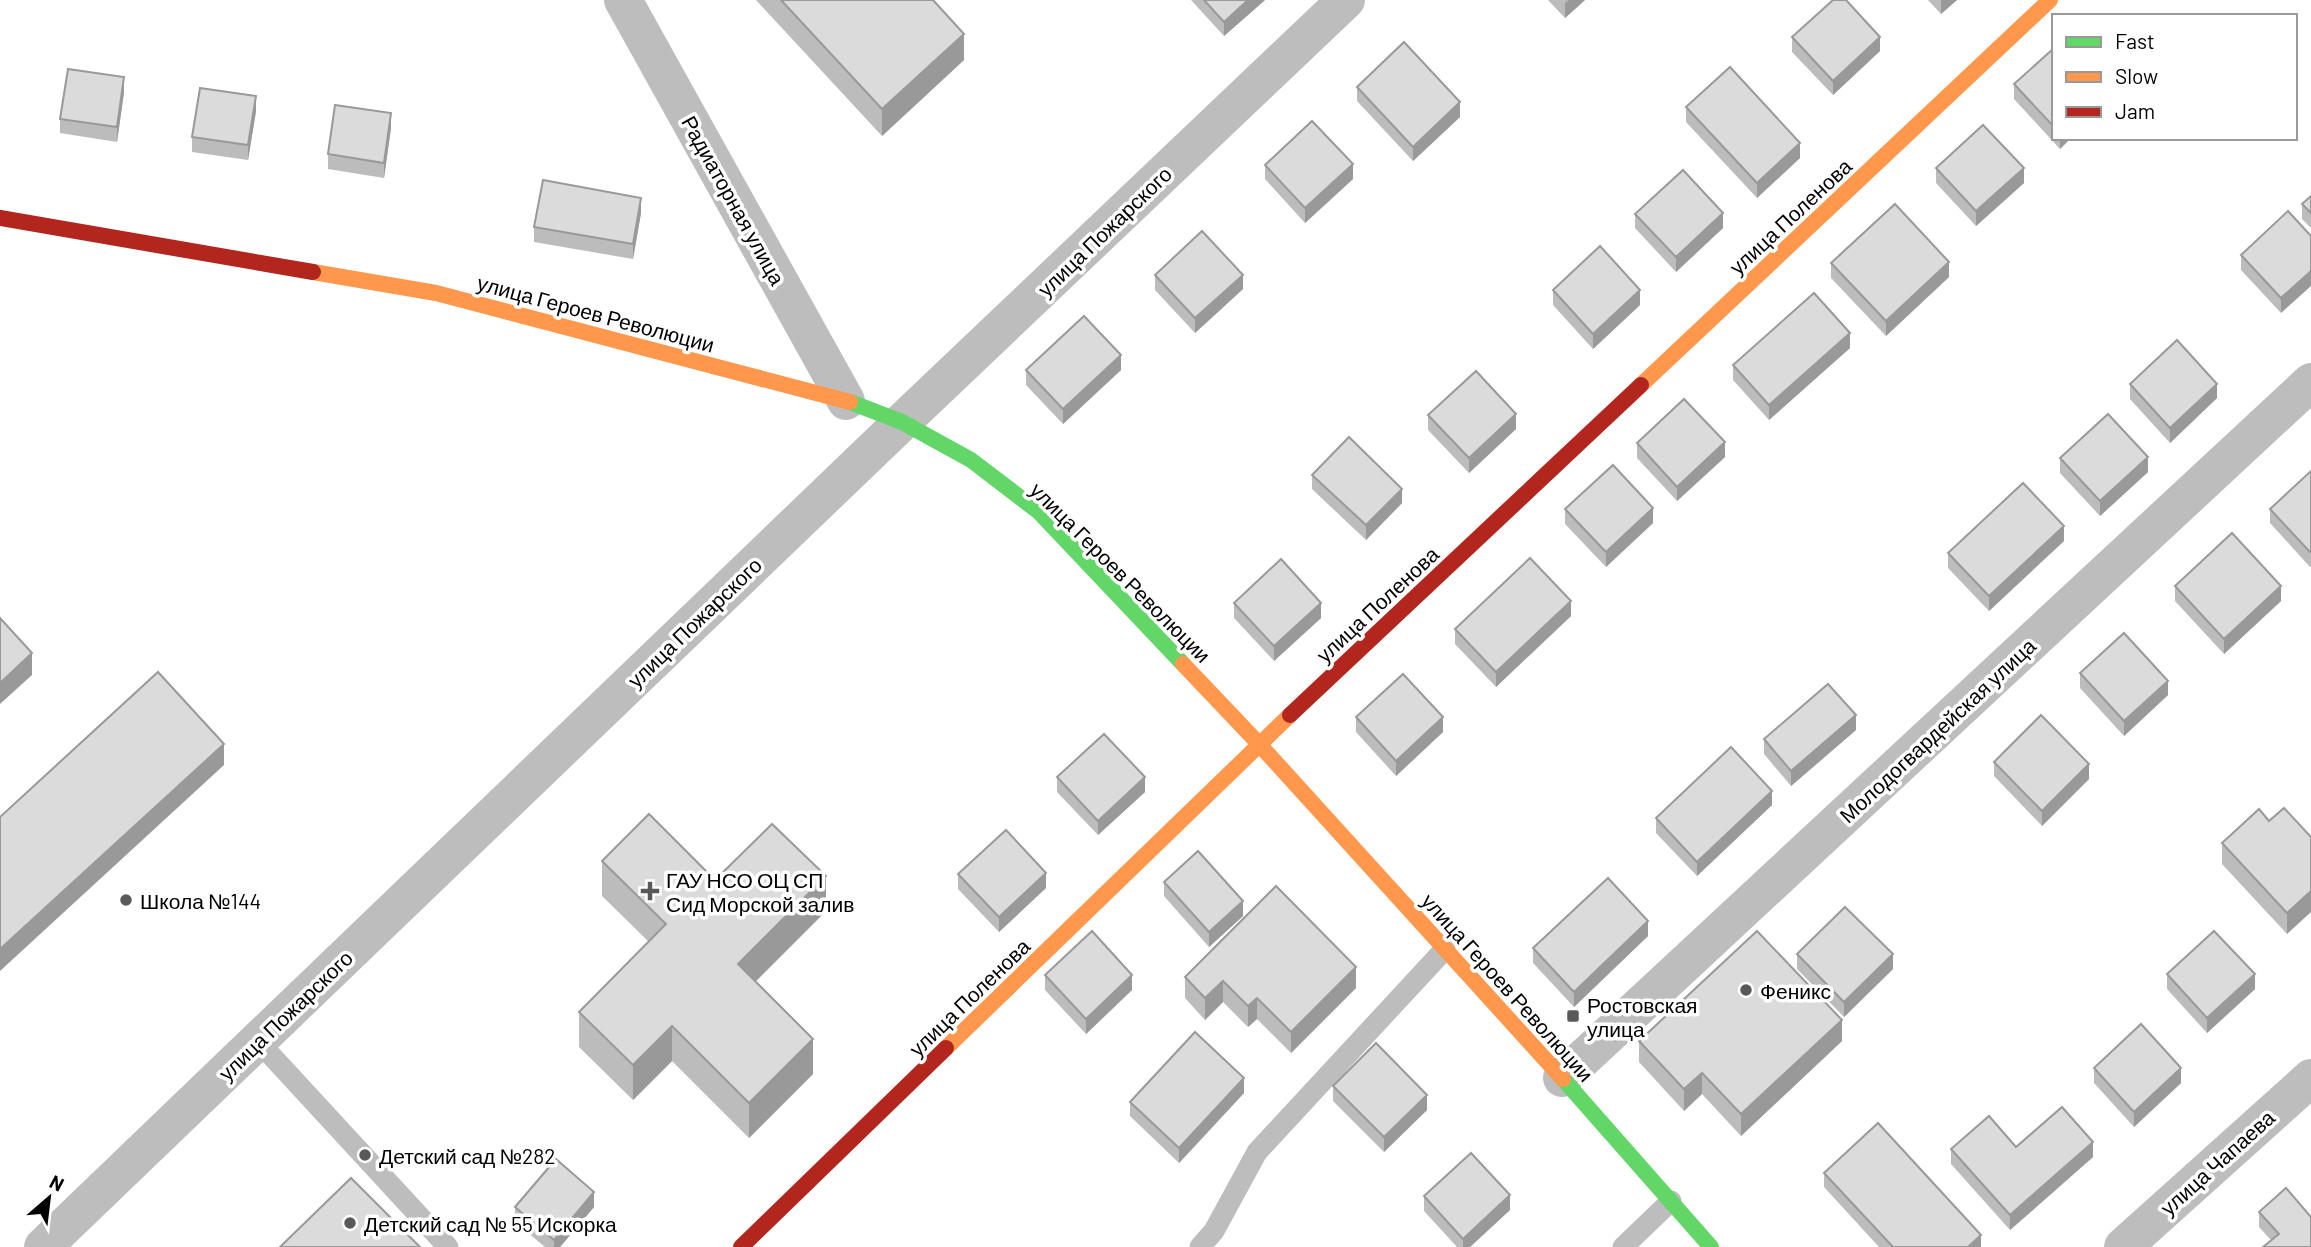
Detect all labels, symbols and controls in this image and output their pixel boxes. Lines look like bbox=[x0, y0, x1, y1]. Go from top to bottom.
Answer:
legend bbox=[2052, 14, 2297, 140]
text: Fast bbox=[2115, 28, 2155, 53]
text: Slow bbox=[2115, 63, 2158, 88]
text: Jam bbox=[2115, 98, 2155, 123]
street label: Радиаторная улица bbox=[677, 111, 791, 289]
street label: улица Поленова bbox=[1724, 153, 1857, 279]
street label: улица Пожарского bbox=[1032, 161, 1176, 301]
street label: улица Героев Революции bbox=[475, 269, 717, 357]
street label: улица Героев Революции bbox=[1026, 477, 1216, 667]
street label: улица Поленова bbox=[1311, 541, 1444, 667]
street label: улица Пожарского bbox=[622, 552, 766, 692]
street label: Молодогвардейская улица bbox=[1834, 632, 2040, 827]
place label: ГАУ НСО ОЦ СП Сид Морской залив bbox=[666, 867, 854, 916]
marker: ГАУ НСО ОЦ СП Сид Морской залив bbox=[640, 881, 660, 901]
place label: Школа №144 bbox=[140, 888, 261, 913]
street label: улица Героев Революции bbox=[1417, 888, 1599, 1086]
marker: Школа №144 bbox=[118, 892, 134, 908]
street label: улица Поленова bbox=[903, 933, 1035, 1061]
street label: улица Пожарского bbox=[213, 945, 357, 1085]
place label: Феникс bbox=[1760, 978, 1831, 1003]
marker: Феникс bbox=[1738, 982, 1754, 998]
place label: Ростовская улица bbox=[1587, 992, 1697, 1041]
marker: Ростовская улица bbox=[1565, 1008, 1581, 1024]
street label: улица Чапаева bbox=[2155, 1104, 2279, 1220]
place label: Детский сад №282 bbox=[379, 1143, 556, 1168]
marker: Детский сад №282 bbox=[357, 1147, 373, 1163]
north arrow bbox=[14, 1163, 84, 1233]
text: N bbox=[46, 1169, 68, 1196]
place label: Детский сад № 55 Искорка bbox=[364, 1211, 617, 1236]
marker: Детский сад № 55 Искорка bbox=[342, 1215, 358, 1231]

